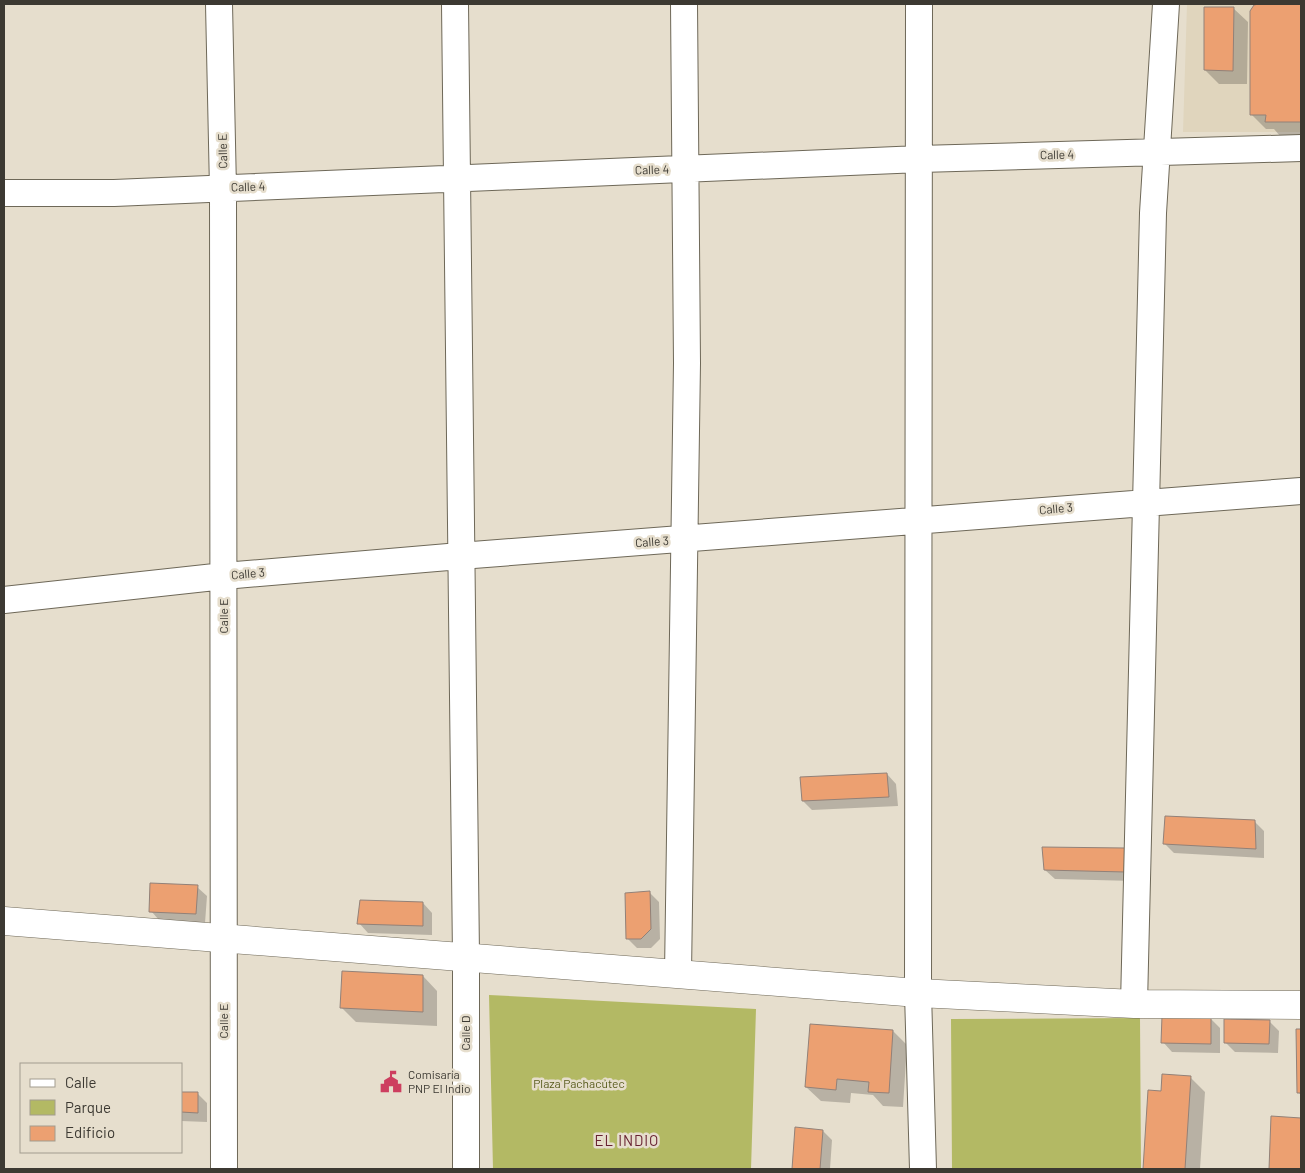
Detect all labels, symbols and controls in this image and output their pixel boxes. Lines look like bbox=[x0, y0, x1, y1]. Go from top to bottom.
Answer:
street label: Calle E bbox=[215, 133, 229, 169]
street label: Calle 4 bbox=[1040, 147, 1074, 161]
street label: Calle 4 bbox=[635, 161, 669, 177]
street label: Calle 4 bbox=[231, 178, 265, 194]
street label: Calle 3 bbox=[1038, 500, 1073, 516]
street label: Calle 3 bbox=[635, 533, 669, 549]
street label: Calle 3 bbox=[230, 565, 265, 581]
street label: Calle E bbox=[216, 599, 230, 633]
street label: Calle E bbox=[216, 1004, 230, 1038]
street label: Calle D bbox=[458, 1015, 472, 1051]
legend bbox=[20, 1063, 182, 1153]
place label: Comisaría PNP El Indio bbox=[408, 1067, 471, 1095]
public building icon: Comisaría PNP El Indio bbox=[378, 1069, 404, 1095]
text: Calle bbox=[65, 1073, 97, 1091]
park label: Plaza Pachacútec bbox=[533, 1076, 625, 1090]
text: Parque bbox=[65, 1098, 111, 1116]
text: Edificio bbox=[65, 1123, 115, 1141]
district label: EL INDIO bbox=[595, 1131, 659, 1149]

